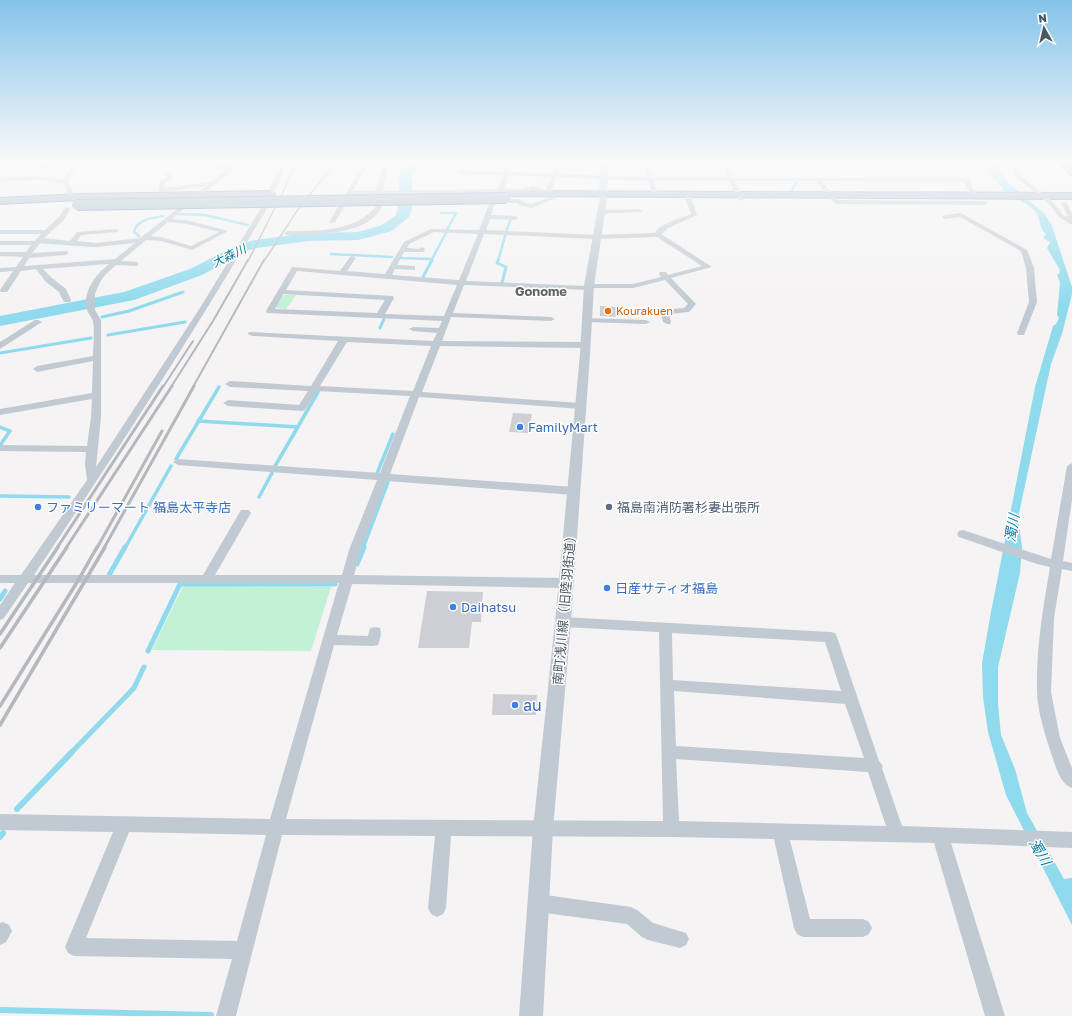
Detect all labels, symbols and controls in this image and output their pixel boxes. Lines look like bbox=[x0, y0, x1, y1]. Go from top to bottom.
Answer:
north arrow bbox=[1024, 8, 1064, 48]
text: N bbox=[1037, 11, 1048, 25]
water label: 大森川 bbox=[209, 240, 250, 270]
district label: Gonome bbox=[515, 283, 567, 299]
place label: Kourakuen bbox=[616, 304, 673, 317]
marker: Kourakuen bbox=[603, 306, 613, 316]
place label: FamilyMart bbox=[528, 419, 598, 435]
marker: FamilyMart bbox=[515, 422, 525, 432]
place label: ファミリーマート 福島太平寺店 bbox=[46, 499, 231, 515]
place label: 福島南消防署杉妻出張所 bbox=[617, 499, 760, 515]
marker: ファミリーマート 福島太平寺店 bbox=[33, 502, 43, 512]
marker: 福島南消防署杉妻出張所 bbox=[604, 502, 614, 512]
water label: 濁川 bbox=[1001, 511, 1022, 543]
street label: 南町浅川線（旧陸羽街道） bbox=[549, 529, 579, 685]
place label: 日産サティオ福島 bbox=[615, 580, 718, 596]
marker: 日産サティオ福島 bbox=[602, 583, 612, 593]
place label: Daihatsu bbox=[461, 599, 516, 615]
marker: Daihatsu bbox=[448, 602, 458, 612]
place label: au bbox=[523, 695, 542, 715]
marker: au bbox=[510, 700, 520, 710]
water label: 濁川 bbox=[1026, 835, 1056, 870]

